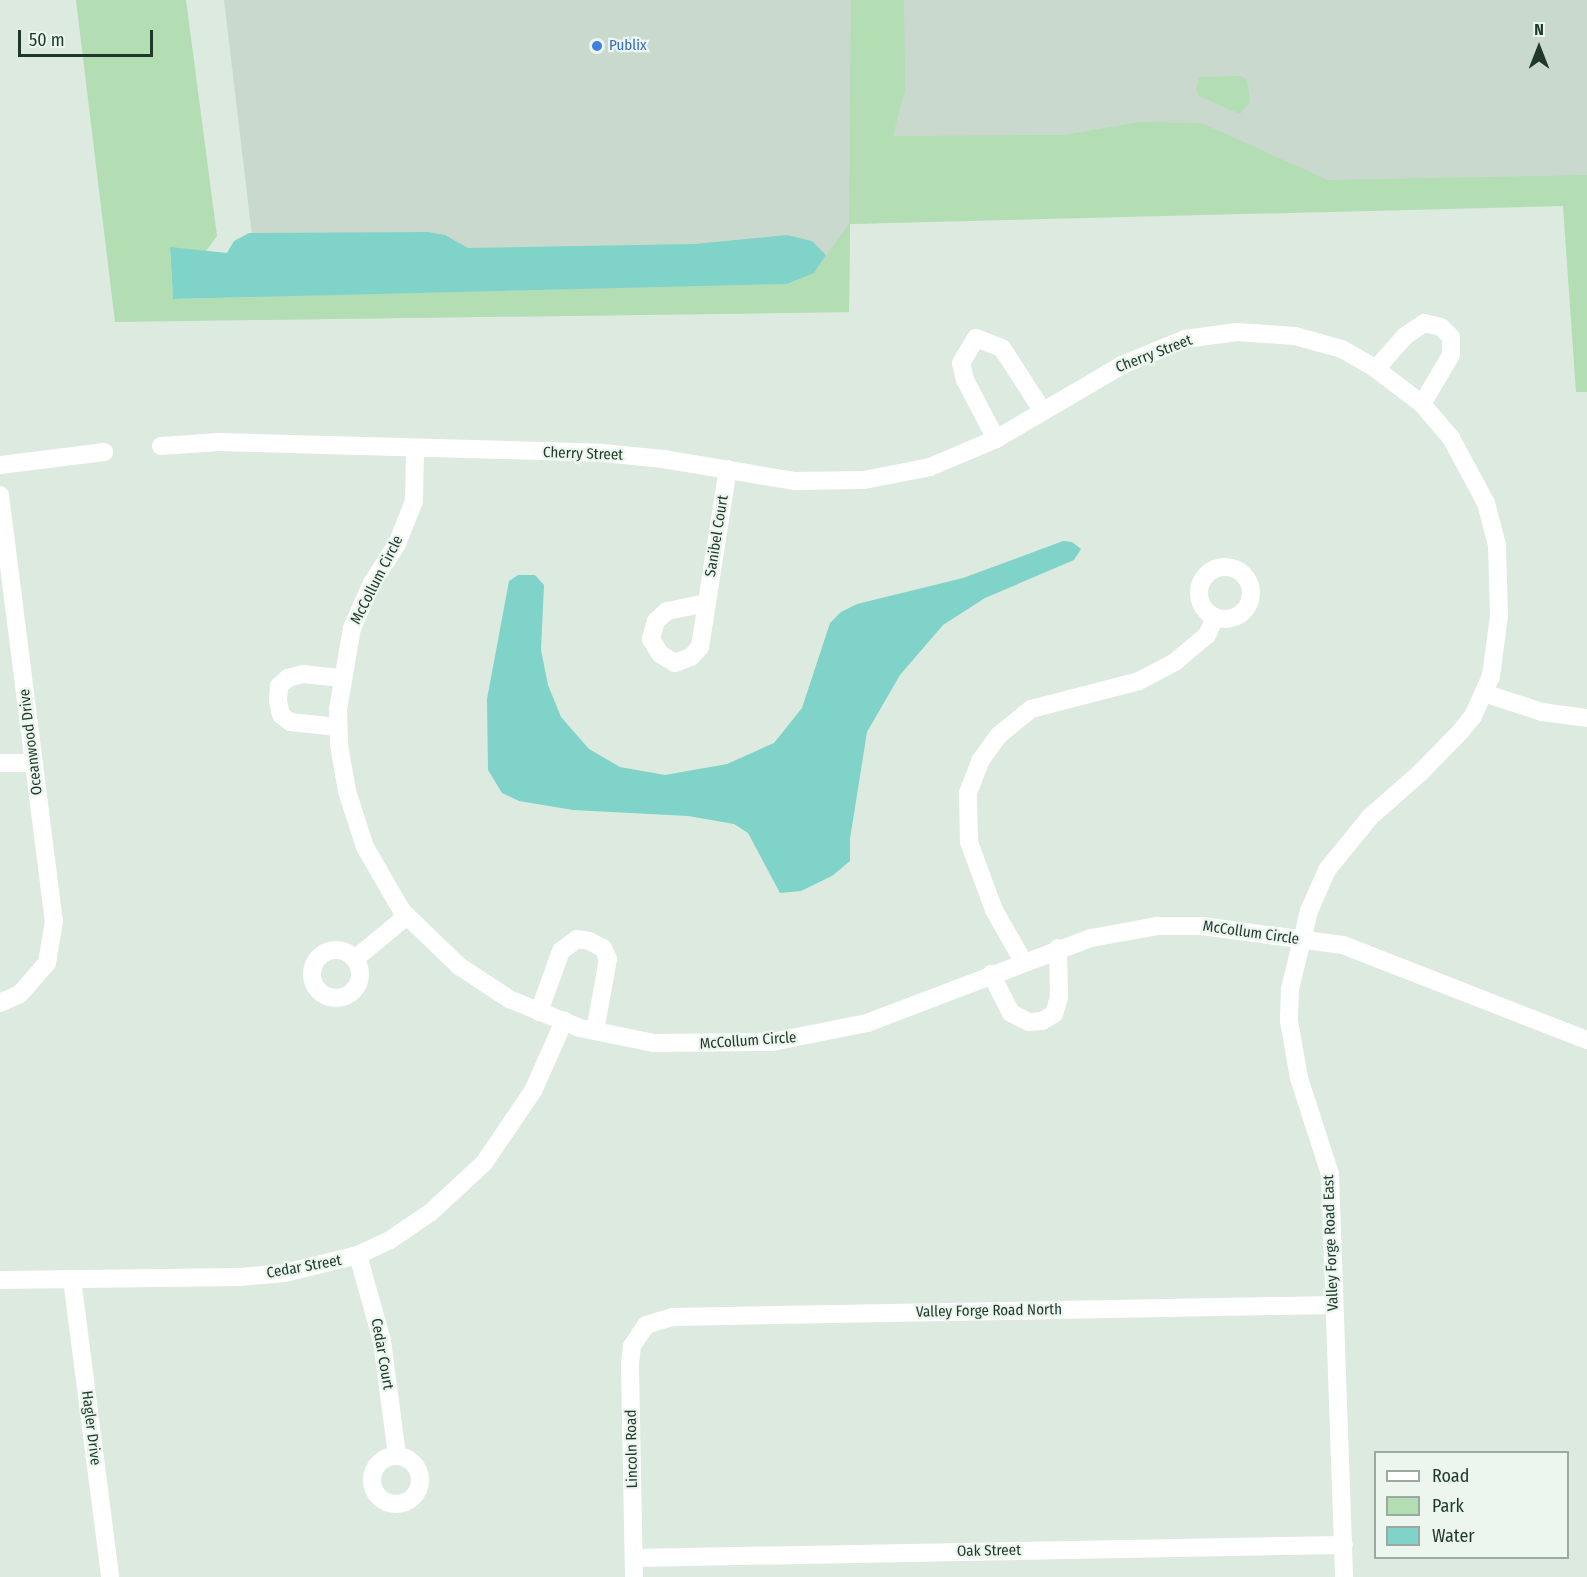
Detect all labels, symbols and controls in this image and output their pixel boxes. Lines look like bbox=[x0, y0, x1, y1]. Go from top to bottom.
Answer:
scale bar bbox=[21, 18, 156, 56]
north arrow bbox=[1509, 18, 1569, 78]
text: N bbox=[1534, 20, 1544, 39]
text: 50 m bbox=[29, 29, 65, 51]
place label: Publix bbox=[609, 37, 647, 55]
marker: Publix bbox=[590, 39, 604, 53]
street label: Cherry Street bbox=[1113, 331, 1195, 377]
street label: Cherry Street bbox=[543, 444, 623, 464]
street label: Sanibel Court bbox=[702, 494, 732, 578]
street label: McCollum Circle bbox=[347, 533, 407, 627]
street label: Oceanwood Drive bbox=[16, 688, 46, 796]
street label: McCollum Circle bbox=[1202, 917, 1300, 949]
street label: McCollum Circle bbox=[699, 1029, 797, 1053]
street label: Valley Forge Road East bbox=[1320, 1175, 1342, 1311]
street label: Cedar Street bbox=[265, 1252, 343, 1282]
street label: Valley Forge Road North bbox=[916, 1301, 1062, 1321]
street label: Cedar Court bbox=[367, 1317, 397, 1391]
street label: Hagler Drive bbox=[77, 1390, 105, 1466]
street label: Lincoln Road bbox=[622, 1409, 642, 1489]
legend bbox=[1374, 1451, 1569, 1559]
text: Road bbox=[1432, 1465, 1469, 1487]
text: Park bbox=[1432, 1495, 1464, 1517]
text: Water bbox=[1432, 1525, 1475, 1547]
street label: Oak Street bbox=[957, 1541, 1021, 1561]

